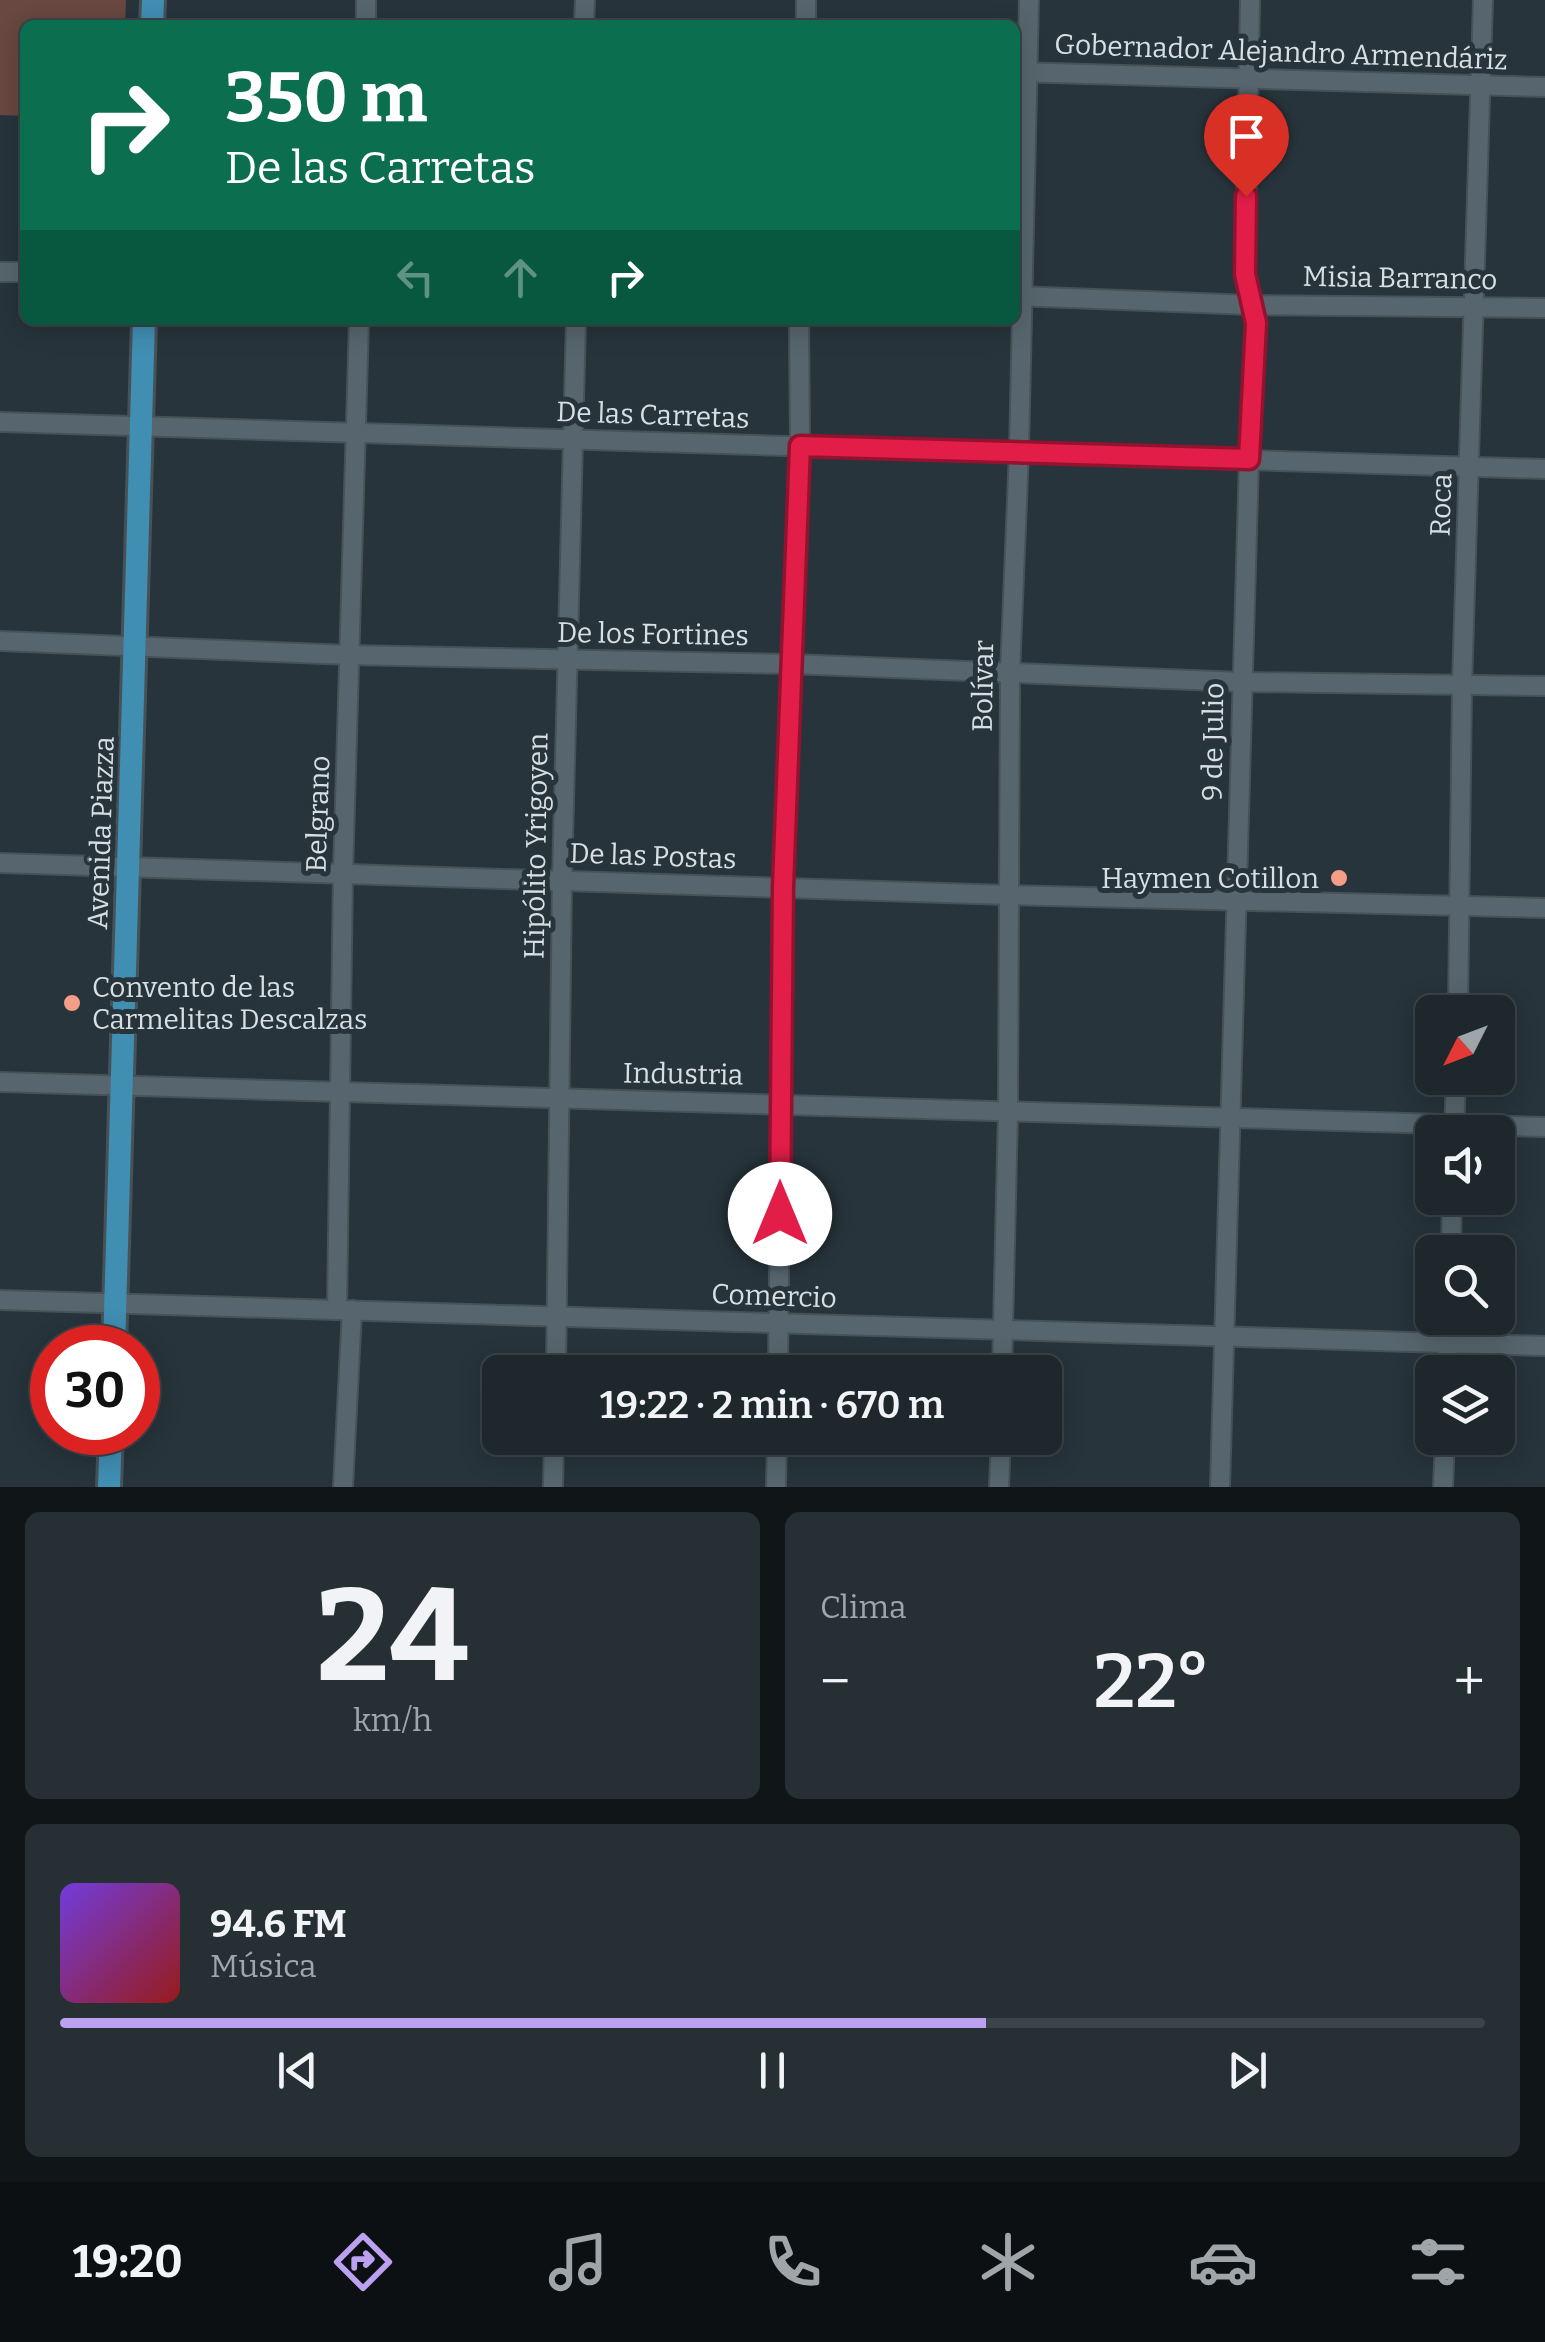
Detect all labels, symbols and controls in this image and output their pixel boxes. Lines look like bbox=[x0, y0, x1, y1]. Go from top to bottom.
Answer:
street label: Gobernador Alejandro Armendáriz bbox=[1054, 28, 1508, 76]
text: 350 m bbox=[225, 56, 427, 140]
icon: right bbox=[60, 60, 190, 190]
pin bbox=[1204, 94, 1289, 197]
icon: arrive bbox=[1219, 109, 1274, 164]
text: De las Carretas bbox=[225, 141, 536, 195]
icon: left bbox=[388, 250, 443, 305]
icon: ahead bbox=[493, 250, 548, 305]
icon: right bbox=[598, 250, 653, 305]
street label: Misia Barranco bbox=[1302, 260, 1498, 296]
street label: De las Carretas bbox=[556, 395, 750, 435]
street label: Roca bbox=[1423, 473, 1459, 537]
street label: De los Fortines bbox=[557, 616, 749, 652]
street label: Bolívar bbox=[966, 640, 1000, 732]
street label: 9 de Julio bbox=[1195, 683, 1231, 801]
street label: Hipólito Yrigoyen bbox=[518, 732, 554, 959]
street label: Avenida Piazza bbox=[81, 736, 121, 930]
street label: Belgrano bbox=[299, 755, 337, 873]
street label: De las Postas bbox=[569, 837, 737, 875]
place label: Haymen Cotillon bbox=[1101, 862, 1319, 895]
marker: Haymen Cotillon bbox=[1328, 867, 1350, 889]
place label: Convento de las Carmelitas Descalzas bbox=[92, 971, 367, 1036]
marker: Convento de las Carmelitas Descalzas bbox=[61, 992, 83, 1014]
north arrow bbox=[1415, 995, 1515, 1095]
map controls bbox=[1415, 995, 1515, 1455]
street label: Industria bbox=[623, 1056, 743, 1092]
button: sound bbox=[1415, 1115, 1515, 1215]
position arrow bbox=[728, 1162, 832, 1266]
button: search bbox=[1415, 1235, 1515, 1335]
street label: Comercio bbox=[711, 1277, 837, 1315]
speed limit sign: 30 bbox=[30, 1325, 160, 1455]
button: layers bbox=[1415, 1355, 1515, 1455]
text: 19:22 · 2 min · 670 m bbox=[600, 1382, 944, 1428]
text: 24 bbox=[316, 1558, 469, 1714]
text: Clima bbox=[820, 1588, 907, 1626]
text: 22° bbox=[1094, 1637, 1210, 1727]
text: − bbox=[820, 1649, 850, 1715]
text: + bbox=[1454, 1649, 1485, 1715]
text: km/h bbox=[353, 1701, 432, 1739]
text: 94.6 FM bbox=[210, 1901, 347, 1947]
text: Música bbox=[210, 1947, 317, 1985]
icon: previous bbox=[270, 2043, 325, 2098]
icon: pause bbox=[745, 2043, 800, 2098]
icon: next bbox=[1220, 2043, 1275, 2098]
icon: directions bbox=[328, 2227, 398, 2297]
icon: music bbox=[543, 2227, 613, 2297]
icon: phone bbox=[758, 2227, 828, 2297]
icon: climate bbox=[973, 2227, 1043, 2297]
icon: car bbox=[1188, 2227, 1258, 2297]
icon: filters bbox=[1403, 2227, 1473, 2297]
text: 19:20 bbox=[72, 2235, 183, 2289]

